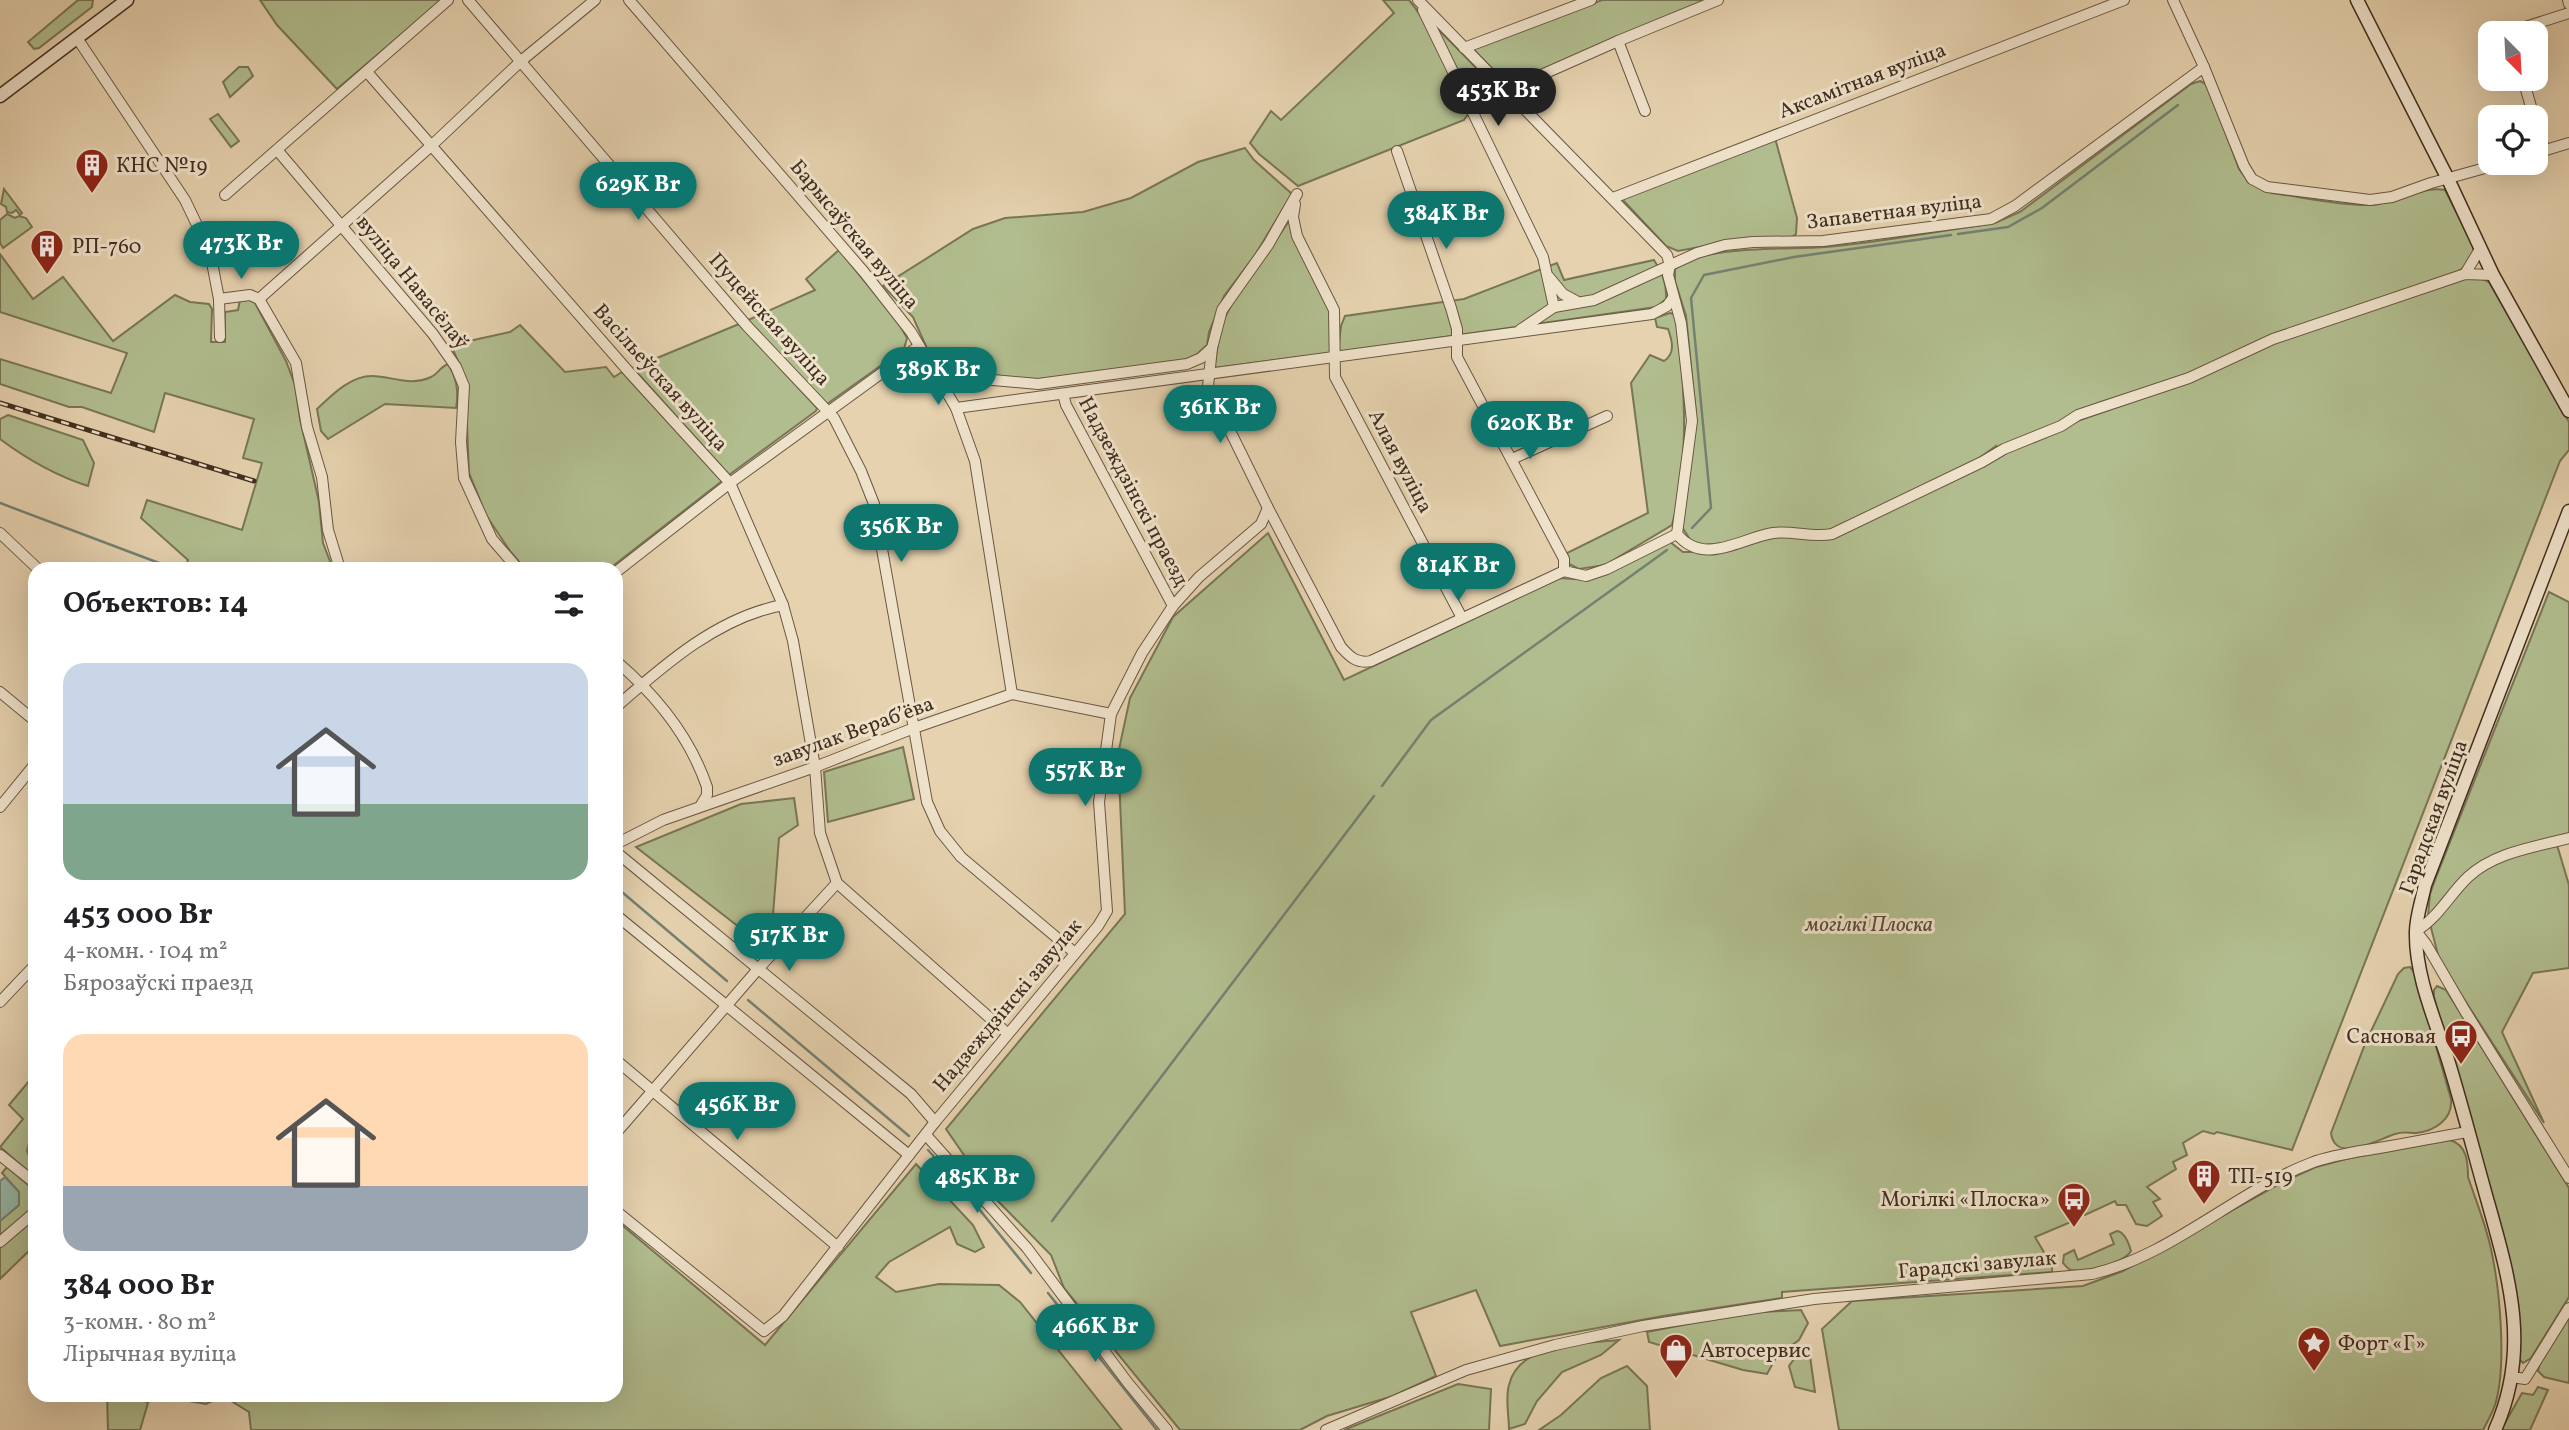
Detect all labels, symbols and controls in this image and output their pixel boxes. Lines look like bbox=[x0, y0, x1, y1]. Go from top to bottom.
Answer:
north arrow bbox=[2478, 21, 2548, 91]
map controls bbox=[2478, 21, 2548, 175]
street label: Аксамітная вуліца bbox=[1775, 36, 1950, 127]
pin: 453K Br bbox=[1433, 68, 1563, 128]
text: 453K Br bbox=[1456, 75, 1540, 107]
button: locate bbox=[2478, 105, 2548, 175]
building icon: КНС №19 bbox=[73, 146, 111, 195]
place label: КНС №19 bbox=[116, 152, 208, 181]
street label: Барысаўская вуліца bbox=[782, 154, 925, 316]
pin: 629K Br bbox=[573, 162, 703, 222]
text: 629K Br bbox=[596, 169, 680, 201]
street label: Запаветная вуліца bbox=[1805, 187, 1983, 238]
pin: 384K Br bbox=[1381, 191, 1511, 251]
text: 384K Br bbox=[1403, 198, 1489, 230]
street label: вуліца Навасёлаў bbox=[349, 210, 475, 357]
pin: 473K Br bbox=[176, 222, 306, 281]
building icon: РП-760 bbox=[28, 227, 66, 276]
text: 473K Br bbox=[199, 228, 283, 260]
place label: РП-760 bbox=[72, 233, 141, 262]
street label: Пуцейская вуліца bbox=[701, 247, 837, 393]
street label: Васільеўская вуліца bbox=[586, 298, 734, 458]
pin: 389K Br bbox=[873, 348, 1003, 407]
text: 389K Br bbox=[896, 354, 980, 386]
pin: 361K Br bbox=[1155, 386, 1285, 445]
street label: Надзеждзінскі праезд bbox=[1070, 392, 1195, 592]
text: 361K Br bbox=[1179, 392, 1261, 424]
pin: 620K Br bbox=[1465, 402, 1595, 461]
street label: Алая вуліца bbox=[1360, 405, 1439, 519]
text: 620K Br bbox=[1487, 408, 1573, 440]
pin: 356K Br bbox=[836, 504, 966, 564]
text: 356K Br bbox=[859, 511, 943, 543]
pin: 814K Br bbox=[1393, 544, 1523, 603]
text: 814K Br bbox=[1416, 550, 1500, 582]
text: Объектов: 14 bbox=[63, 583, 248, 625]
icon: filters bbox=[550, 585, 588, 623]
street label: завулак Верабʼёва bbox=[769, 690, 938, 775]
icon: home bbox=[263, 709, 389, 835]
street label: Гарадская вуліца bbox=[2393, 736, 2476, 899]
pin: 557K Br bbox=[1020, 748, 1150, 808]
text: 557K Br bbox=[1045, 755, 1125, 787]
text: 453 000 Br bbox=[63, 894, 213, 936]
park label: могілкі Плоска bbox=[1804, 911, 1933, 940]
street label: Надзеждзінскі завулак bbox=[927, 913, 1089, 1099]
pin: 517K Br bbox=[724, 914, 854, 973]
text: 517K Br bbox=[750, 920, 828, 952]
text: 4-комн. · 104 m² bbox=[63, 936, 228, 968]
text: Бярозаўскі праезд bbox=[63, 968, 253, 1000]
bus stop icon: Сасновая bbox=[2442, 1017, 2480, 1066]
place label: Сасновая bbox=[2346, 1023, 2436, 1052]
icon: home bbox=[263, 1080, 389, 1206]
pin: 456K Br bbox=[672, 1082, 802, 1142]
text: 456K Br bbox=[695, 1089, 779, 1121]
pin: 485K Br bbox=[912, 1156, 1042, 1215]
building icon: ТП-519 bbox=[2185, 1157, 2223, 1206]
text: 485K Br bbox=[935, 1162, 1019, 1194]
place label: ТП-519 bbox=[2228, 1163, 2293, 1192]
bus stop icon: Могілкі «Плоска» bbox=[2055, 1180, 2093, 1229]
place label: Могілкі «Плоска» bbox=[1881, 1186, 2050, 1215]
street label: Гарадскі завулак bbox=[1897, 1244, 2058, 1287]
text: 384 000 Br bbox=[63, 1265, 214, 1307]
pin: 466K Br bbox=[1030, 1304, 1160, 1364]
text: 3-комн. · 80 m² bbox=[63, 1307, 216, 1339]
text: 466K Br bbox=[1052, 1311, 1138, 1343]
place icon: Форт «Г» bbox=[2295, 1324, 2333, 1373]
place label: Форт «Г» bbox=[2338, 1330, 2426, 1359]
shop icon: Автосервис bbox=[1657, 1331, 1695, 1380]
place label: Автосервис bbox=[1700, 1337, 1811, 1366]
text: Лірычная вуліца bbox=[63, 1339, 237, 1371]

